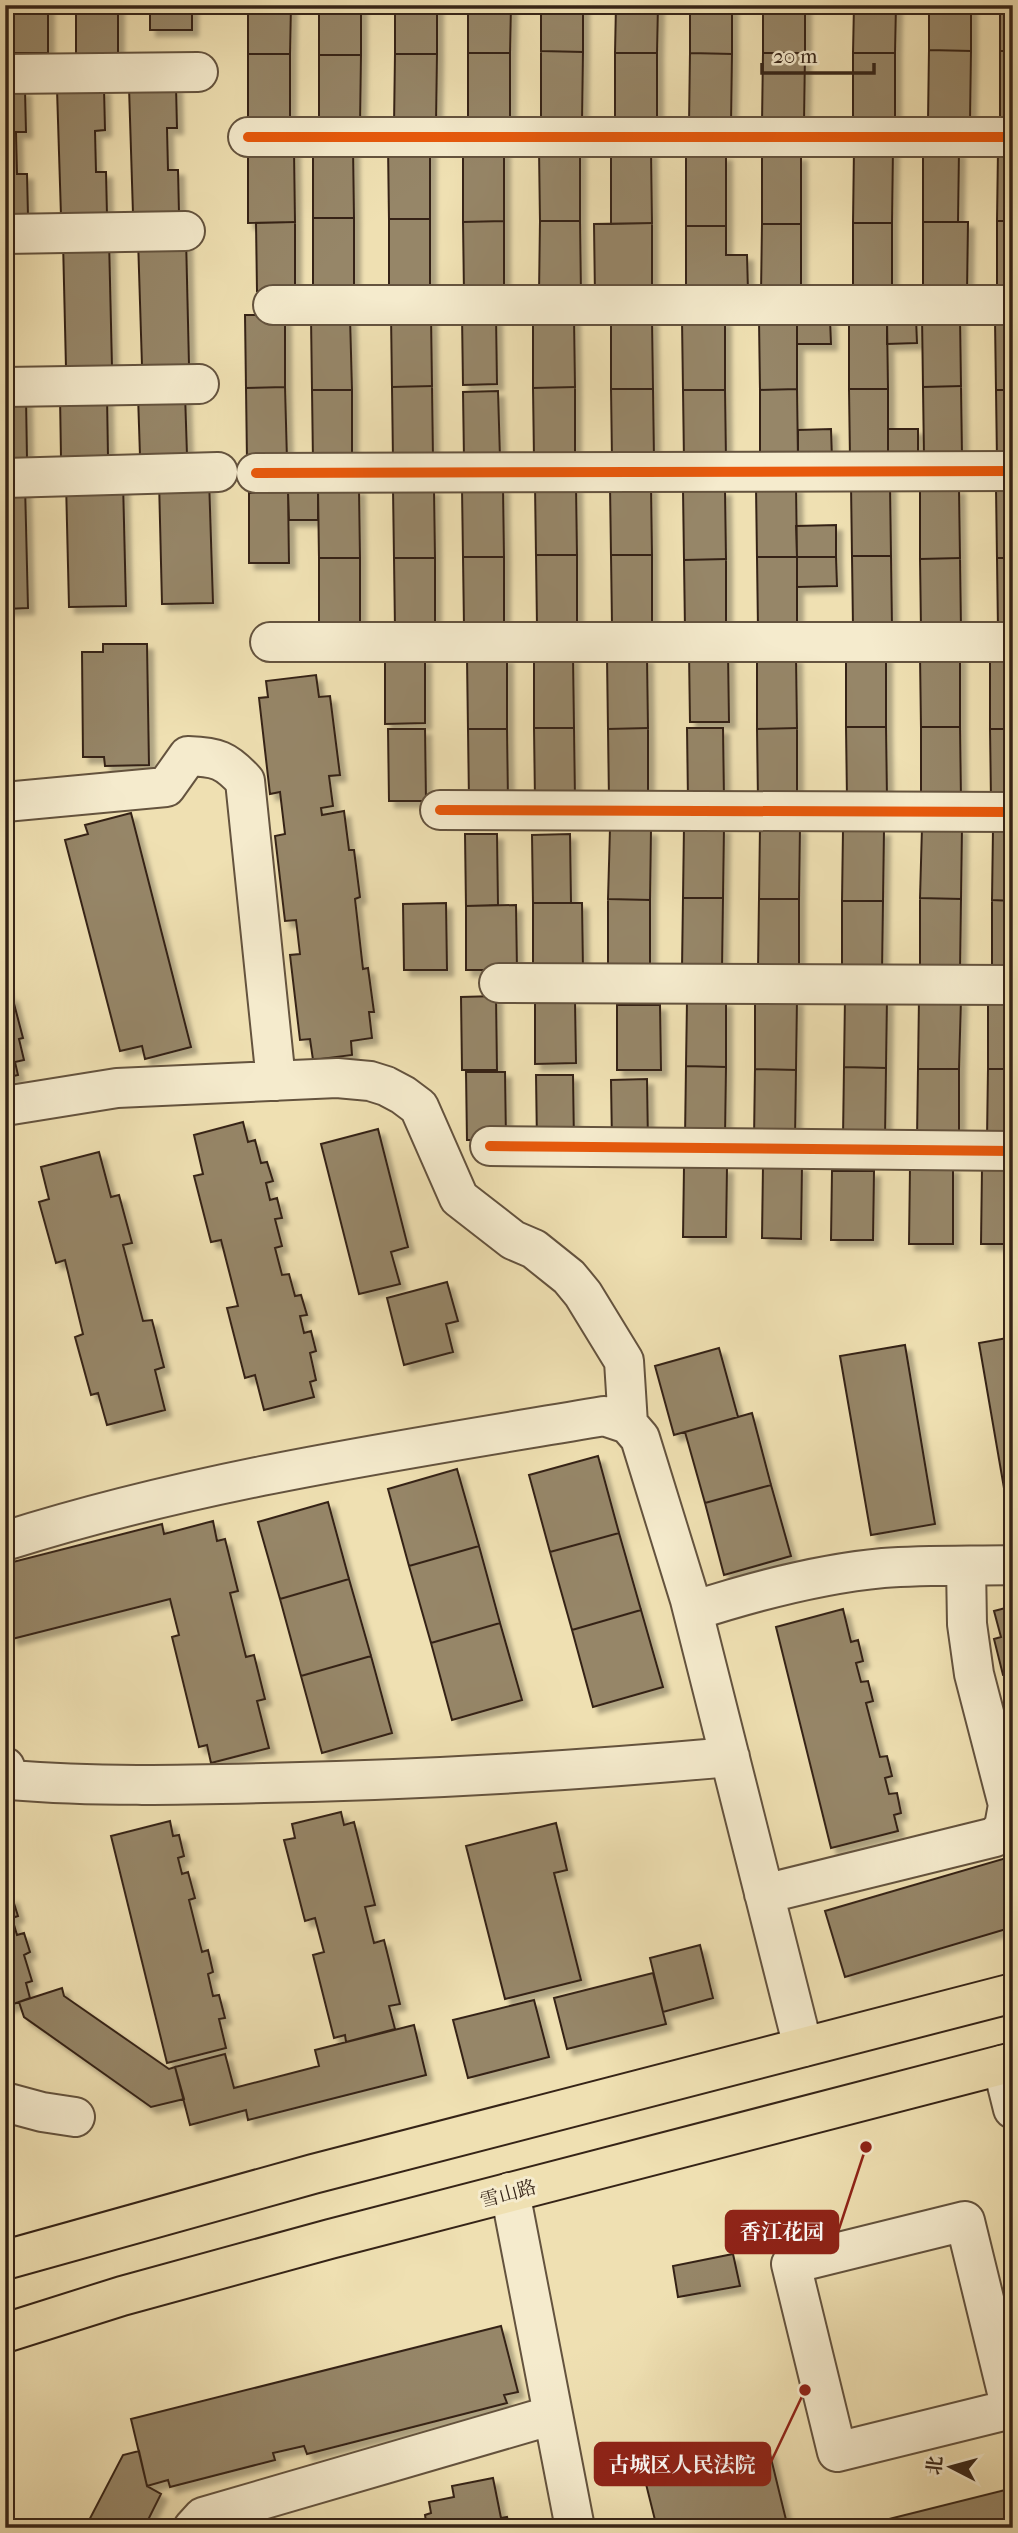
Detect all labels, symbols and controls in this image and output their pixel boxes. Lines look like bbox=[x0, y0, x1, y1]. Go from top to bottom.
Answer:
scale bar bbox=[762, 32, 874, 76]
text: 20 m bbox=[773, 44, 818, 68]
street label: 雪山路 bbox=[478, 2176, 539, 2212]
callout: 香江花园 bbox=[726, 2211, 838, 2253]
text: 香江花园 bbox=[740, 2220, 824, 2244]
north arrow bbox=[916, 2432, 986, 2502]
callout: 古城区人民法院 bbox=[595, 2443, 770, 2485]
text: 古城区人民法院 bbox=[609, 2453, 756, 2477]
text: 北 bbox=[923, 2455, 947, 2476]

